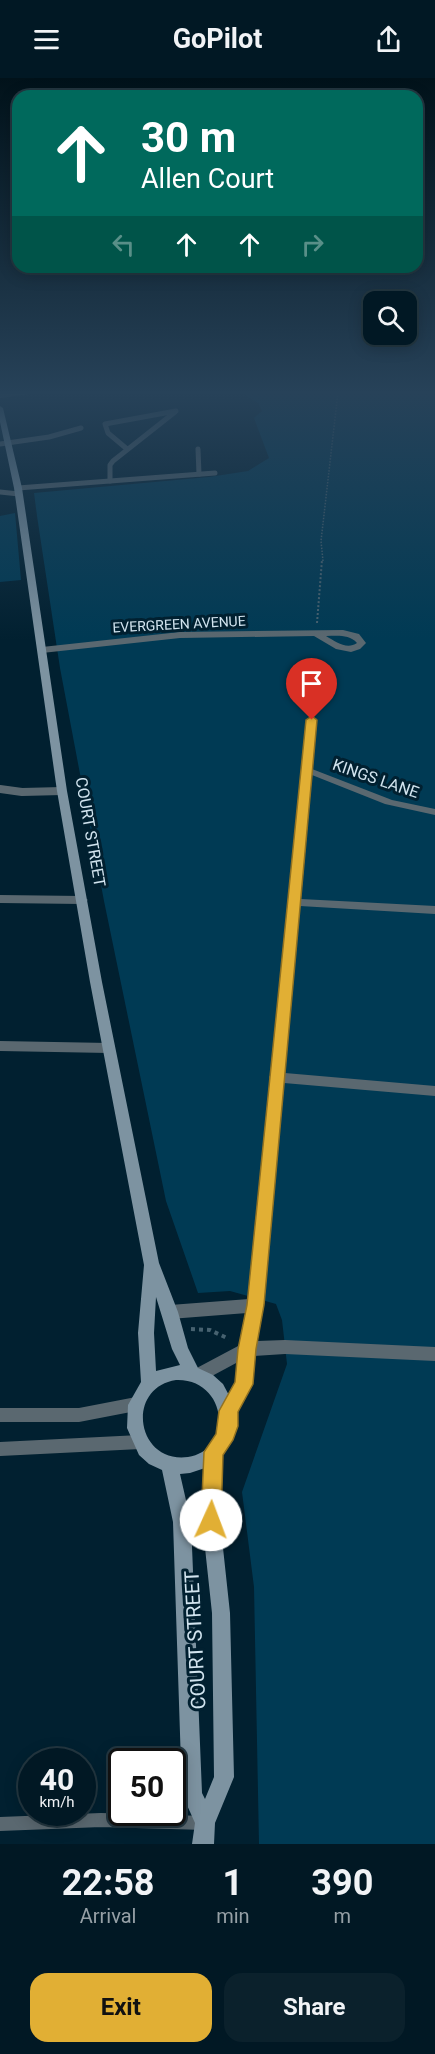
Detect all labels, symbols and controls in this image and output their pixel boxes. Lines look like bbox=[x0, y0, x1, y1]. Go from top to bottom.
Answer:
icon: menu bbox=[30, 23, 63, 56]
text: GoPilot bbox=[173, 23, 262, 55]
icon: share bbox=[372, 23, 405, 56]
text: 30 m bbox=[141, 113, 236, 162]
icon: ahead bbox=[42, 114, 120, 192]
text: Allen Court bbox=[141, 163, 274, 195]
icon: left bbox=[107, 228, 140, 261]
icon: ahead bbox=[170, 228, 203, 261]
icon: ahead bbox=[233, 228, 266, 261]
icon: right bbox=[296, 228, 329, 261]
map controls bbox=[363, 291, 417, 345]
button: search bbox=[363, 291, 417, 345]
street label: EVERGREEN AVENUE bbox=[112, 613, 246, 635]
pin bbox=[286, 658, 337, 720]
icon: arrive bbox=[295, 667, 328, 700]
street label: KINGS LANE bbox=[330, 755, 421, 802]
street label: COURT STREET bbox=[72, 776, 110, 889]
position arrow bbox=[179, 1488, 243, 1552]
street label: COURT STREET bbox=[179, 1570, 211, 1710]
speed limit sign: 50 bbox=[108, 1748, 186, 1826]
text: 40 bbox=[40, 1762, 74, 1797]
text: km/h bbox=[39, 1793, 75, 1811]
text: 22:58 bbox=[62, 1862, 154, 1904]
text: 1 bbox=[223, 1862, 243, 1904]
text: 390 bbox=[311, 1862, 373, 1904]
text: Arrival bbox=[80, 1904, 136, 1928]
text: min bbox=[216, 1904, 250, 1928]
text: m bbox=[334, 1904, 351, 1928]
button: Exit bbox=[30, 1973, 212, 2042]
button: Share bbox=[224, 1973, 405, 2042]

